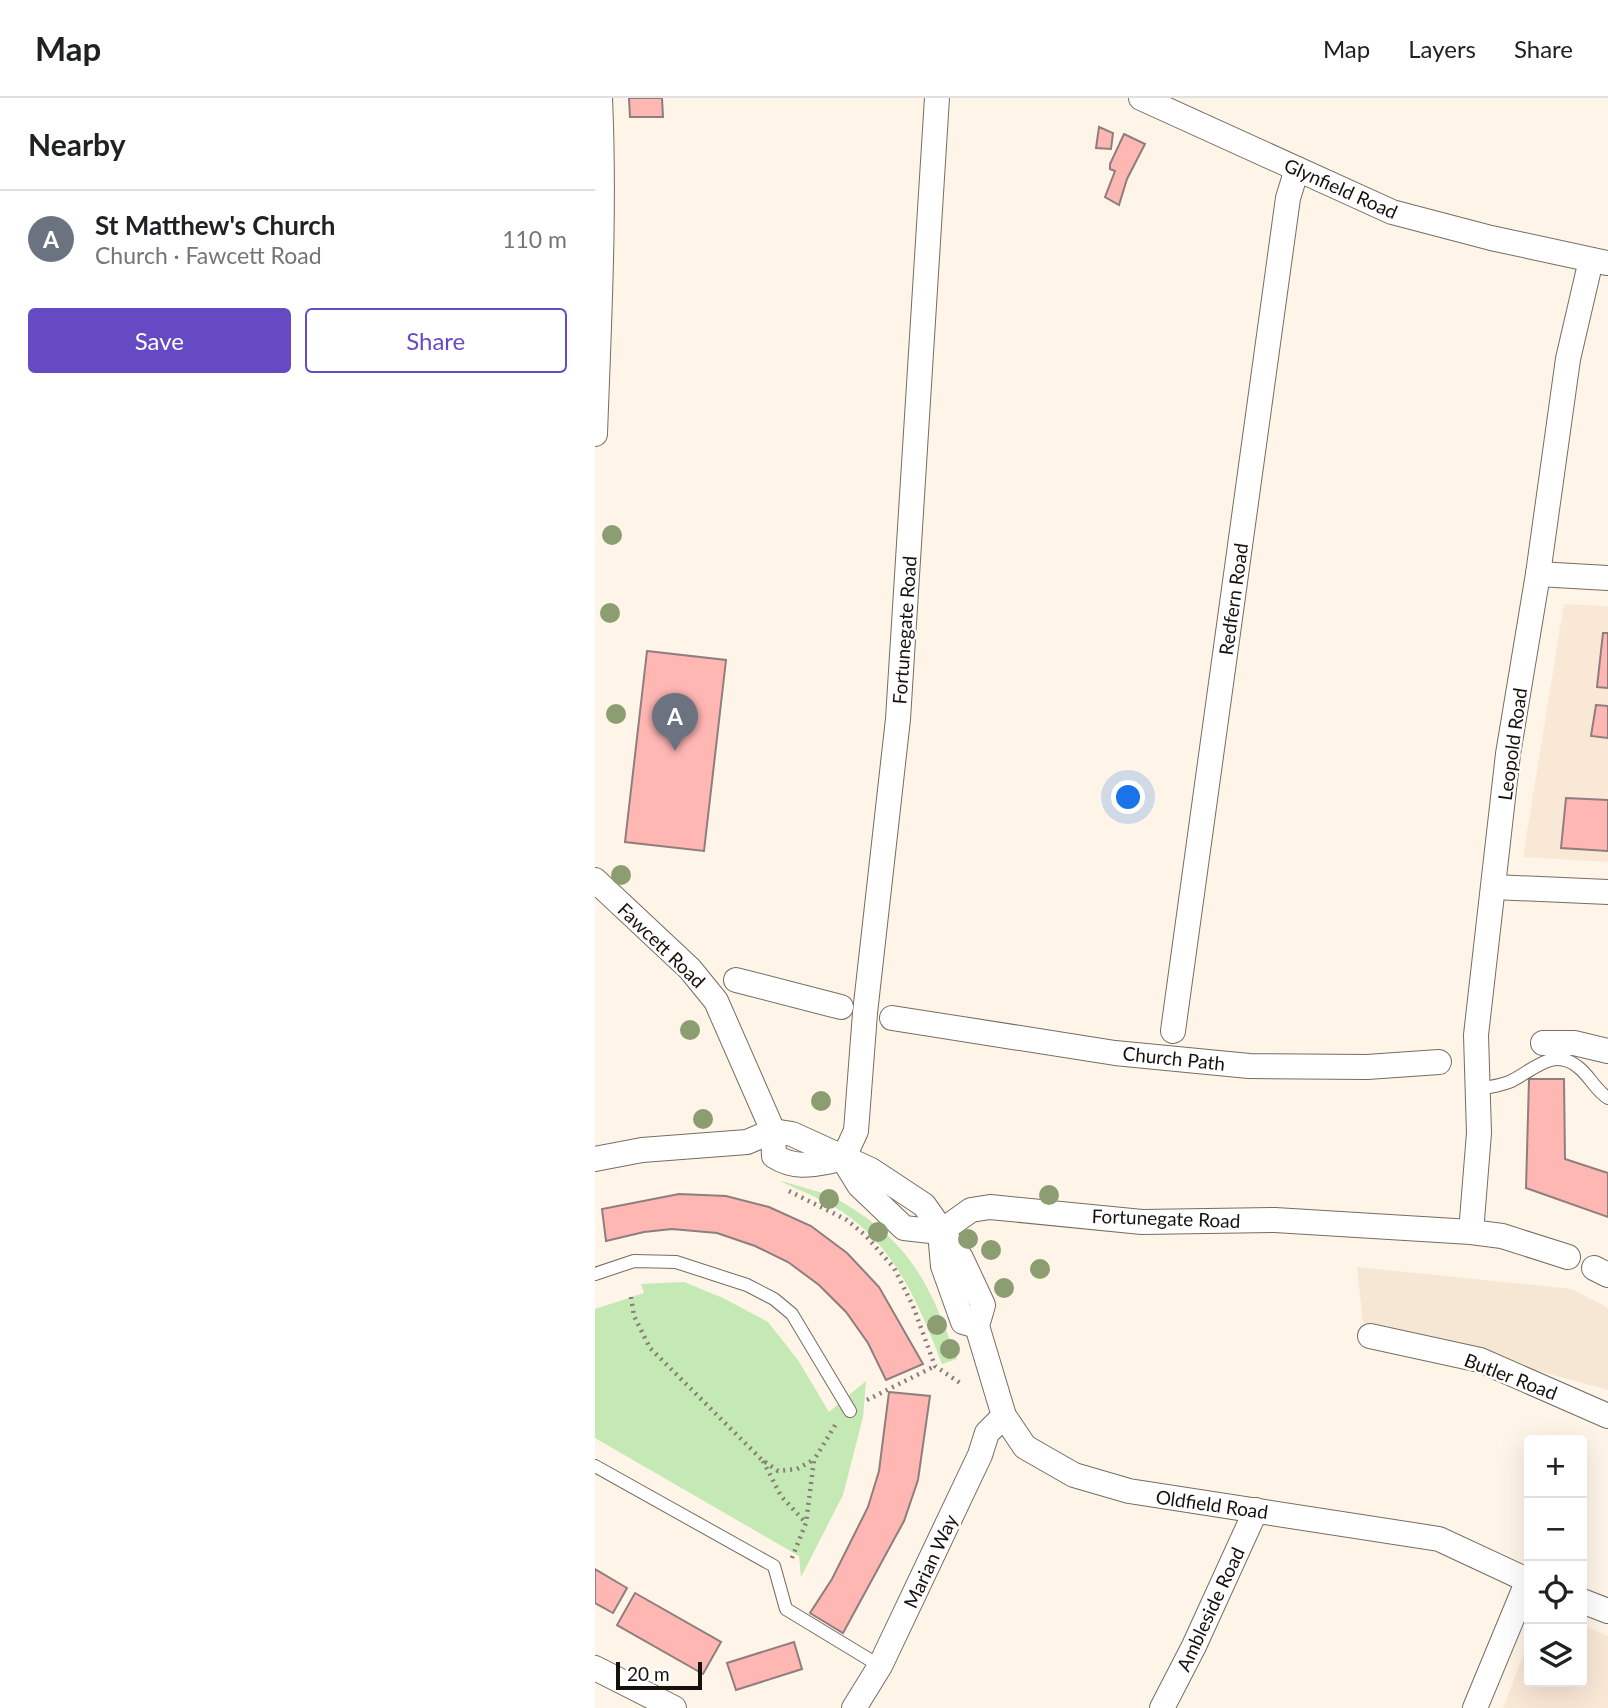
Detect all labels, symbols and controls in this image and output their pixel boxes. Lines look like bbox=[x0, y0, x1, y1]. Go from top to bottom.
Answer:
text: Map bbox=[35, 28, 101, 68]
text: Map bbox=[1323, 34, 1370, 63]
text: Layers bbox=[1408, 34, 1476, 63]
text: Share bbox=[1514, 34, 1573, 63]
text: Nearby bbox=[28, 126, 126, 162]
street label: Glynfield Road bbox=[1281, 153, 1401, 223]
text: St Matthew's Church bbox=[95, 209, 335, 241]
text: A bbox=[43, 225, 59, 253]
text: 110 m bbox=[502, 225, 567, 253]
text: Church · Fawcett Road bbox=[95, 241, 322, 269]
button: Save bbox=[28, 308, 291, 373]
button: Share bbox=[305, 308, 567, 373]
street label: Redfern Road bbox=[1214, 542, 1252, 656]
street label: Fortunegate Road bbox=[887, 555, 921, 705]
street label: Leopold Road bbox=[1493, 686, 1531, 802]
pin: A bbox=[652, 693, 698, 751]
your location bbox=[1111, 780, 1145, 814]
street label: Fawcett Road bbox=[614, 898, 710, 992]
street label: Church Path bbox=[1122, 1041, 1226, 1075]
street label: Fortunegate Road bbox=[1091, 1204, 1241, 1232]
street label: Butler Road bbox=[1461, 1348, 1561, 1404]
map controls bbox=[1524, 1435, 1587, 1687]
button: + bbox=[1524, 1435, 1587, 1498]
street label: Oldfield Road bbox=[1154, 1485, 1270, 1523]
button: − bbox=[1524, 1498, 1587, 1561]
street label: Marian Way bbox=[898, 1510, 962, 1611]
street label: Ambleside Road bbox=[1171, 1543, 1249, 1675]
button: locate bbox=[1524, 1561, 1587, 1624]
button: layers bbox=[1524, 1624, 1587, 1687]
scale bar bbox=[616, 1659, 702, 1691]
text: 20 m bbox=[627, 1662, 670, 1685]

